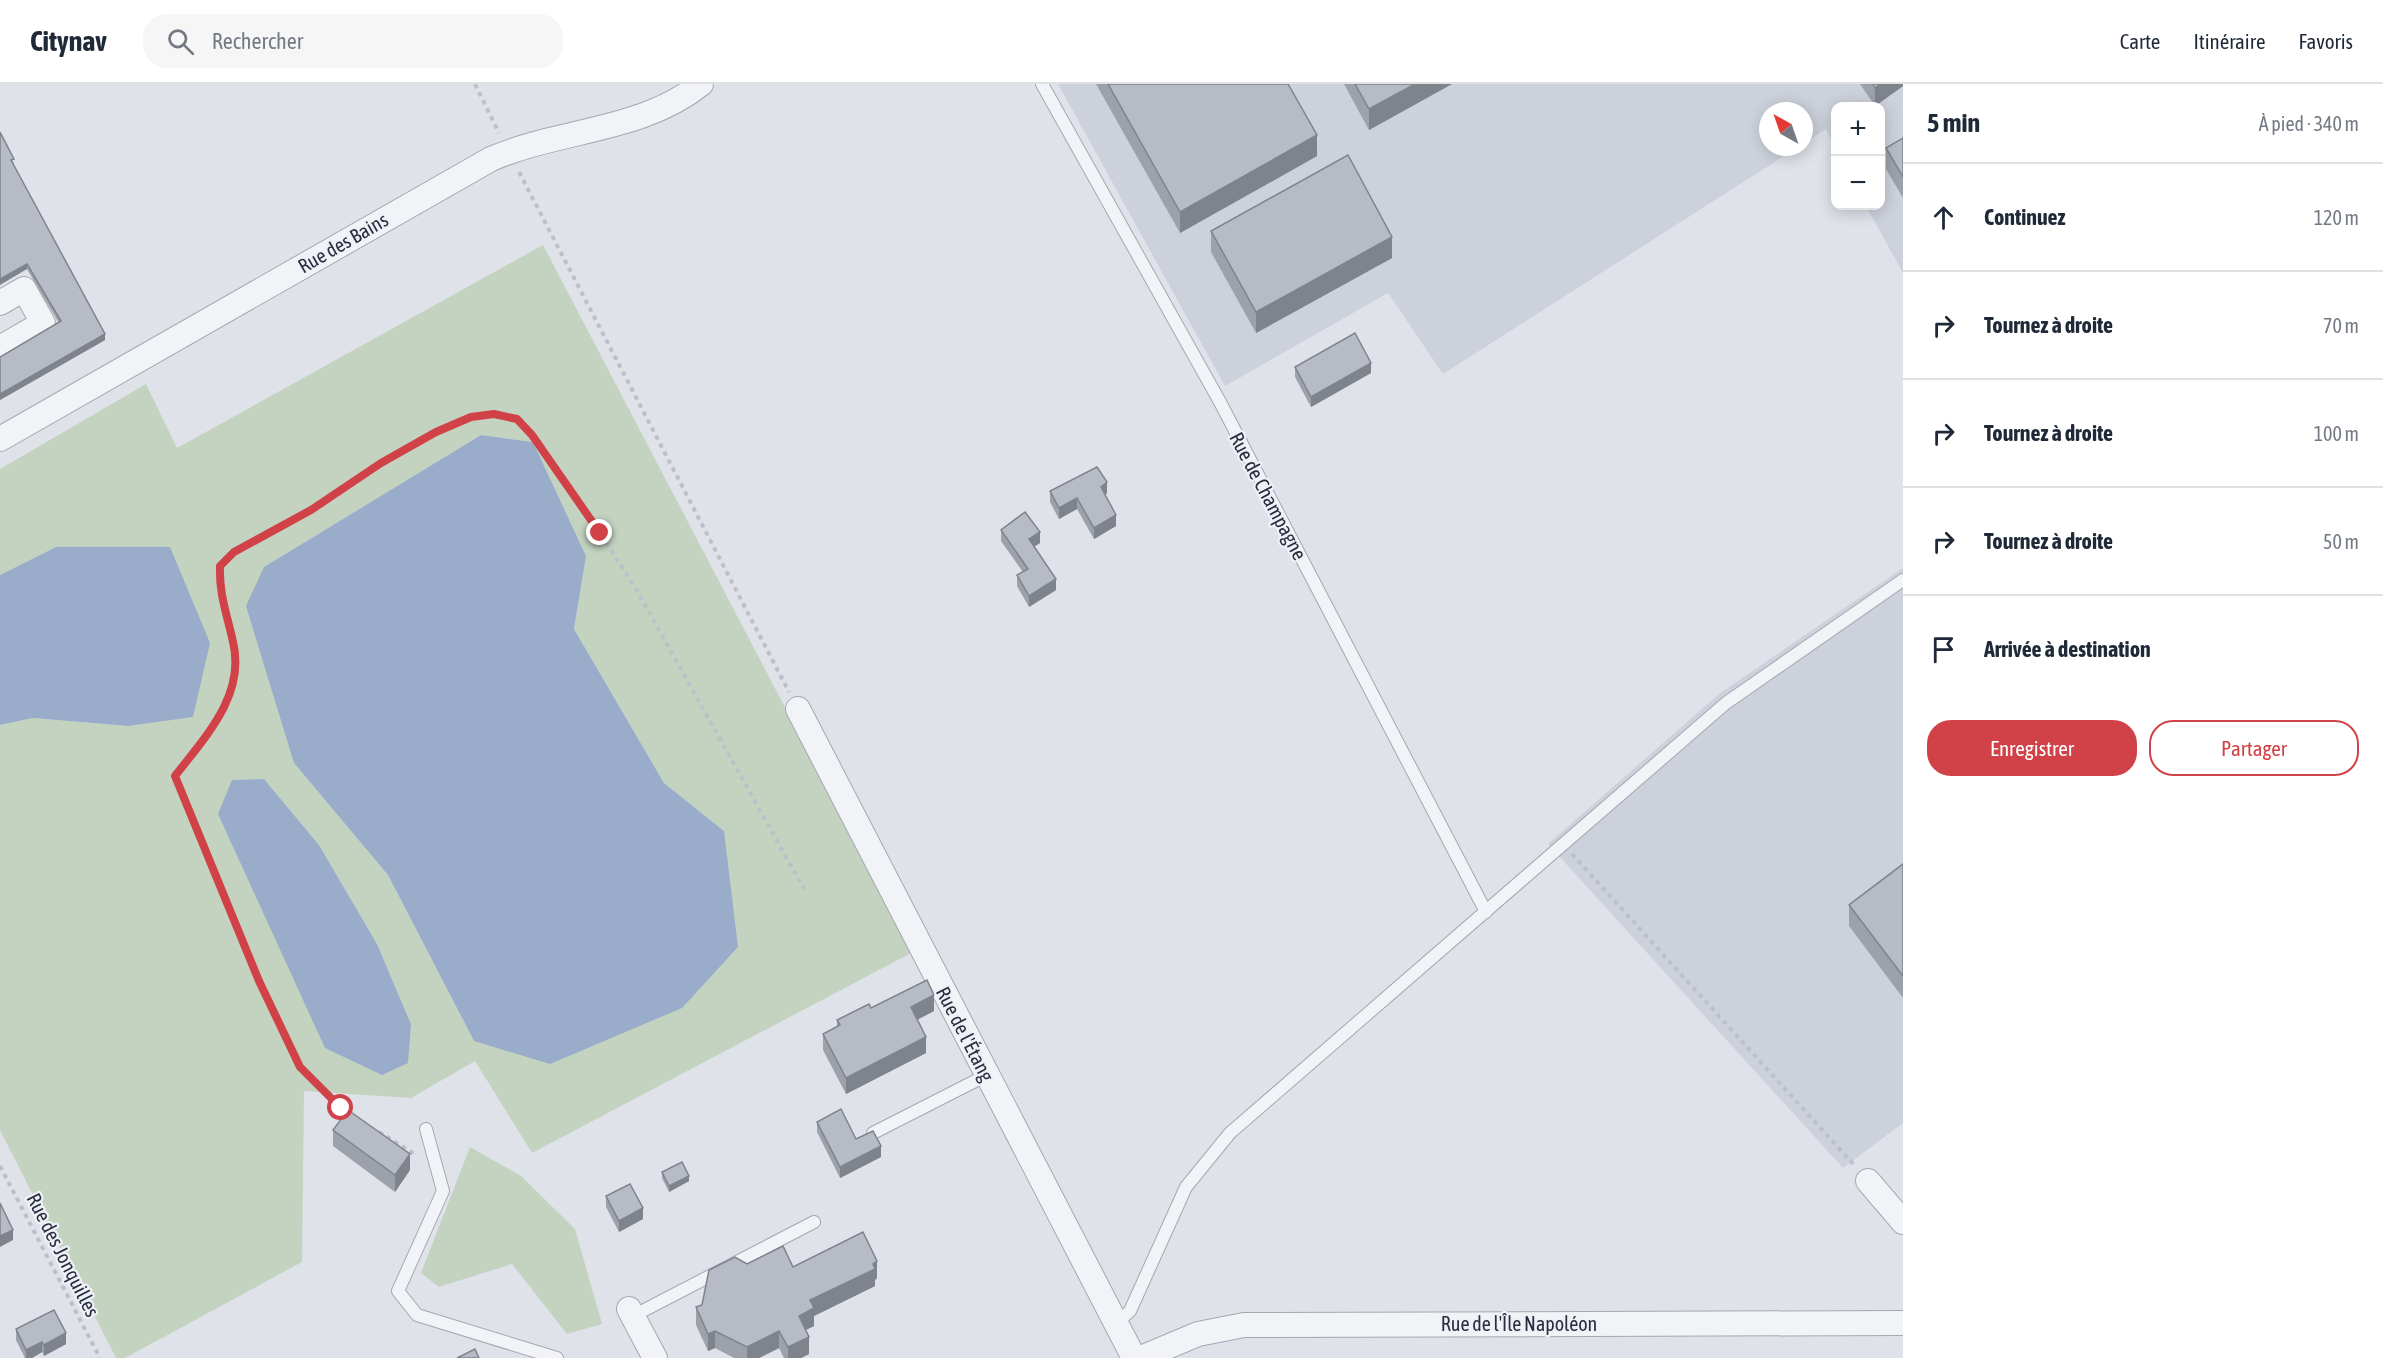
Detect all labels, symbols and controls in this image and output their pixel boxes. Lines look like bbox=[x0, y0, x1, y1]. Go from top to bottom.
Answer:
search box bbox=[143, 14, 563, 68]
text: Citynav bbox=[30, 25, 107, 57]
icon: search bbox=[164, 25, 197, 58]
text: Rechercher bbox=[212, 28, 303, 54]
text: Carte bbox=[2120, 29, 2160, 53]
text: Itinéraire bbox=[2193, 29, 2265, 53]
text: Favoris bbox=[2298, 29, 2353, 53]
north arrow bbox=[1759, 102, 1813, 156]
map controls bbox=[1831, 102, 1885, 210]
button: + bbox=[1831, 102, 1885, 156]
text: 5 min bbox=[1927, 108, 1980, 138]
text: À pied · 340 m bbox=[2259, 112, 2359, 135]
button: − bbox=[1831, 156, 1885, 210]
icon: ahead bbox=[1927, 201, 1960, 234]
text: Continuez bbox=[1984, 204, 2066, 230]
text: 120 m bbox=[2314, 206, 2359, 229]
street label: Rue des Bains bbox=[294, 208, 392, 278]
icon: right bbox=[1927, 309, 1960, 342]
text: Tournez à droite bbox=[1984, 312, 2113, 338]
text: 70 m bbox=[2323, 314, 2359, 337]
icon: right bbox=[1927, 417, 1960, 450]
text: Tournez à droite bbox=[1984, 420, 2113, 446]
text: 100 m bbox=[2314, 422, 2359, 445]
street label: Rue de Champagne bbox=[1225, 428, 1312, 564]
route end bbox=[586, 519, 612, 545]
icon: right bbox=[1927, 525, 1960, 558]
text: Tournez à droite bbox=[1984, 528, 2113, 554]
text: 50 m bbox=[2323, 530, 2359, 553]
icon: arrive bbox=[1927, 633, 1960, 666]
text: Arrivée à destination bbox=[1984, 636, 2151, 662]
button: Enregistrer bbox=[1927, 720, 2137, 776]
button: Partager bbox=[2149, 720, 2359, 776]
street label: Rue de l'Étang bbox=[932, 983, 999, 1085]
route start bbox=[327, 1094, 353, 1120]
street label: Rue des Jonquilles bbox=[22, 1189, 104, 1320]
street label: Rue de l'Île Napoléon bbox=[1441, 1312, 1597, 1335]

